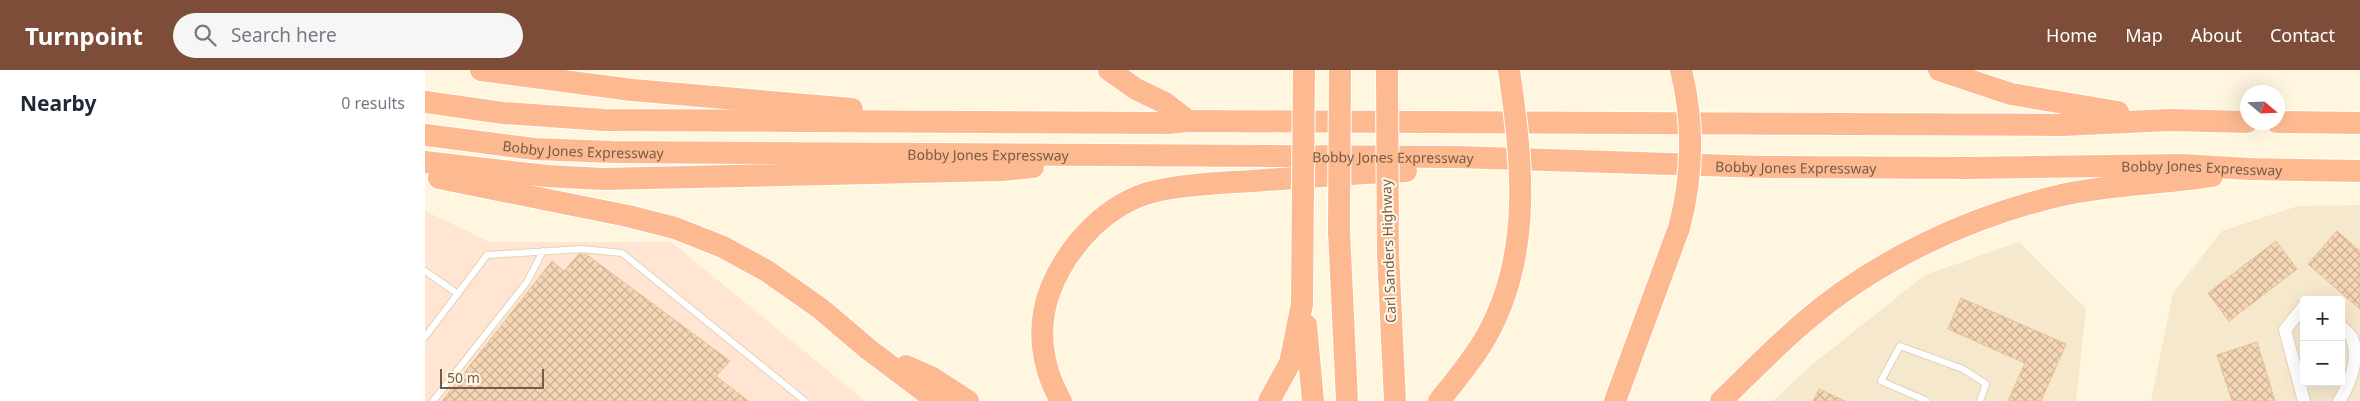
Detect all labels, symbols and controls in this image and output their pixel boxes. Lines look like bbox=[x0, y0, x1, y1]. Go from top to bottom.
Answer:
search box bbox=[173, 13, 523, 58]
text: Turnpoint bbox=[25, 19, 143, 52]
icon: search bbox=[191, 21, 219, 49]
text: Search here bbox=[231, 22, 337, 48]
text: Home bbox=[2046, 23, 2097, 47]
text: Map bbox=[2125, 23, 2163, 47]
text: About bbox=[2191, 23, 2242, 47]
text: Contact bbox=[2270, 23, 2335, 47]
north arrow bbox=[2240, 85, 2285, 130]
text: Nearby bbox=[20, 89, 96, 117]
text: 0 results bbox=[341, 92, 405, 114]
street label: Bobby Jones Expressway bbox=[502, 135, 665, 162]
street label: Bobby Jones Expressway bbox=[907, 144, 1070, 164]
street label: Bobby Jones Expressway bbox=[1312, 147, 1475, 167]
street label: Bobby Jones Expressway bbox=[2121, 155, 2283, 179]
street label: Bobby Jones Expressway bbox=[1715, 156, 1877, 177]
street label: Carl Sanders Highway bbox=[1376, 178, 1400, 323]
map controls bbox=[2300, 296, 2345, 386]
button: + bbox=[2300, 296, 2345, 341]
button: − bbox=[2300, 341, 2345, 386]
scale bar bbox=[440, 366, 544, 389]
text: 50 m bbox=[447, 368, 480, 387]

